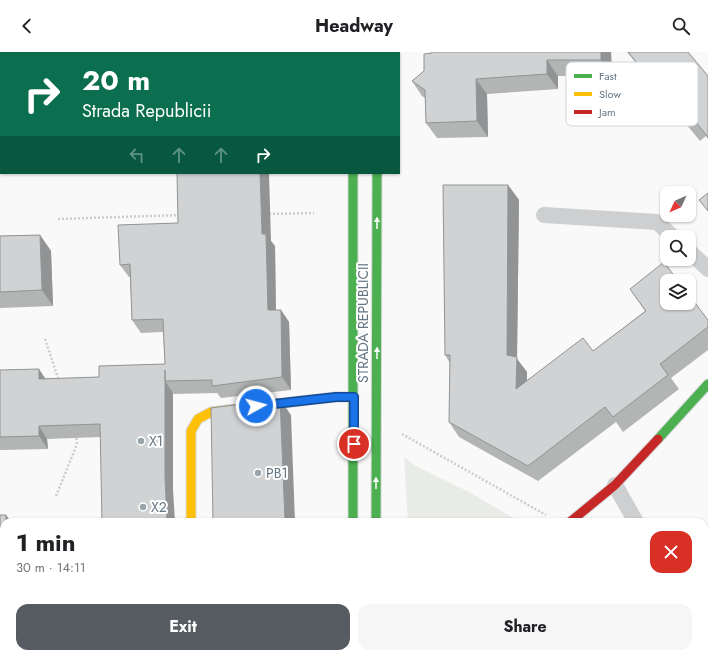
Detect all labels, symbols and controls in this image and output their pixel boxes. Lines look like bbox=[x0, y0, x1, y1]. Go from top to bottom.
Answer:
text: Headway bbox=[315, 13, 393, 39]
icon: back bbox=[16, 15, 38, 37]
icon: search bbox=[670, 15, 692, 37]
text: 20 m bbox=[82, 60, 150, 101]
legend bbox=[566, 62, 698, 126]
icon: right bbox=[16, 68, 68, 120]
text: Fast bbox=[599, 68, 617, 84]
text: Slow bbox=[599, 86, 621, 102]
text: Strada Republicii bbox=[82, 98, 211, 124]
text: Jam bbox=[597, 104, 616, 120]
icon: left bbox=[126, 144, 148, 166]
icon: ahead bbox=[168, 144, 190, 166]
icon: ahead bbox=[210, 144, 232, 166]
icon: right bbox=[252, 144, 274, 166]
north arrow bbox=[660, 186, 696, 222]
map controls bbox=[660, 186, 696, 310]
one-way arrow bbox=[374, 216, 380, 229]
button: search bbox=[660, 230, 696, 266]
street label: STRADA REPUBLICII bbox=[353, 263, 373, 383]
button: layers bbox=[660, 274, 696, 310]
one-way arrow bbox=[374, 346, 380, 359]
position arrow bbox=[235, 385, 277, 427]
pin bbox=[337, 427, 371, 461]
place label: X1 bbox=[149, 431, 163, 451]
icon: arrive bbox=[343, 433, 365, 455]
marker: X1 bbox=[136, 436, 146, 446]
place label: PB1 bbox=[266, 463, 288, 483]
marker: PB1 bbox=[253, 468, 263, 478]
one-way arrow bbox=[373, 476, 379, 489]
place label: X2 bbox=[151, 497, 167, 517]
marker: X2 bbox=[138, 502, 148, 512]
text: 1 min bbox=[16, 525, 76, 560]
button: close bbox=[650, 531, 692, 573]
text: 30 m · 14:11 bbox=[16, 558, 86, 577]
button: Exit bbox=[16, 604, 350, 650]
button: Share bbox=[358, 604, 692, 650]

